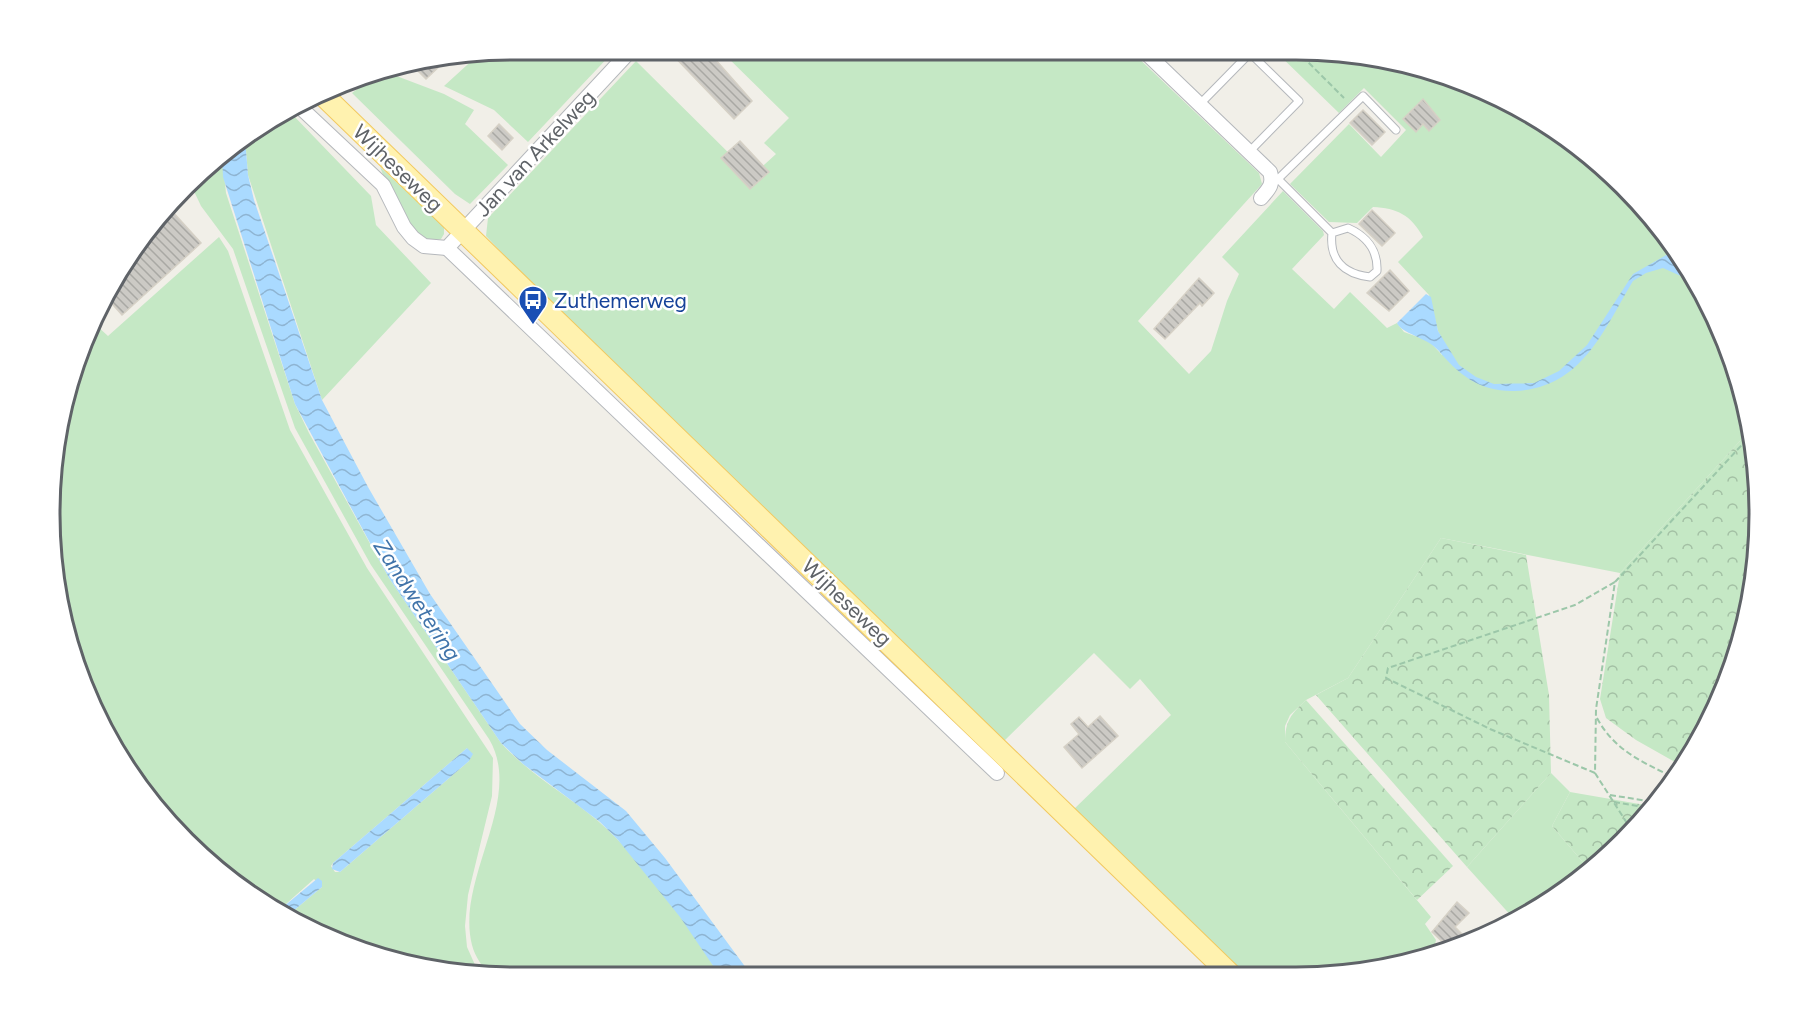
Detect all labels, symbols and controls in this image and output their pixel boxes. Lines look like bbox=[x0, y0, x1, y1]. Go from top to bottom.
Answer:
street label: Jan van Arkelweg bbox=[470, 84, 600, 222]
street label: Wijheseweg bbox=[348, 119, 448, 217]
bus stop icon: Zuthemerweg bbox=[517, 284, 549, 326]
place label: Zuthemerweg bbox=[554, 288, 687, 313]
water label: Zandwetering bbox=[368, 534, 466, 666]
street label: Wijheseweg bbox=[797, 553, 897, 651]

